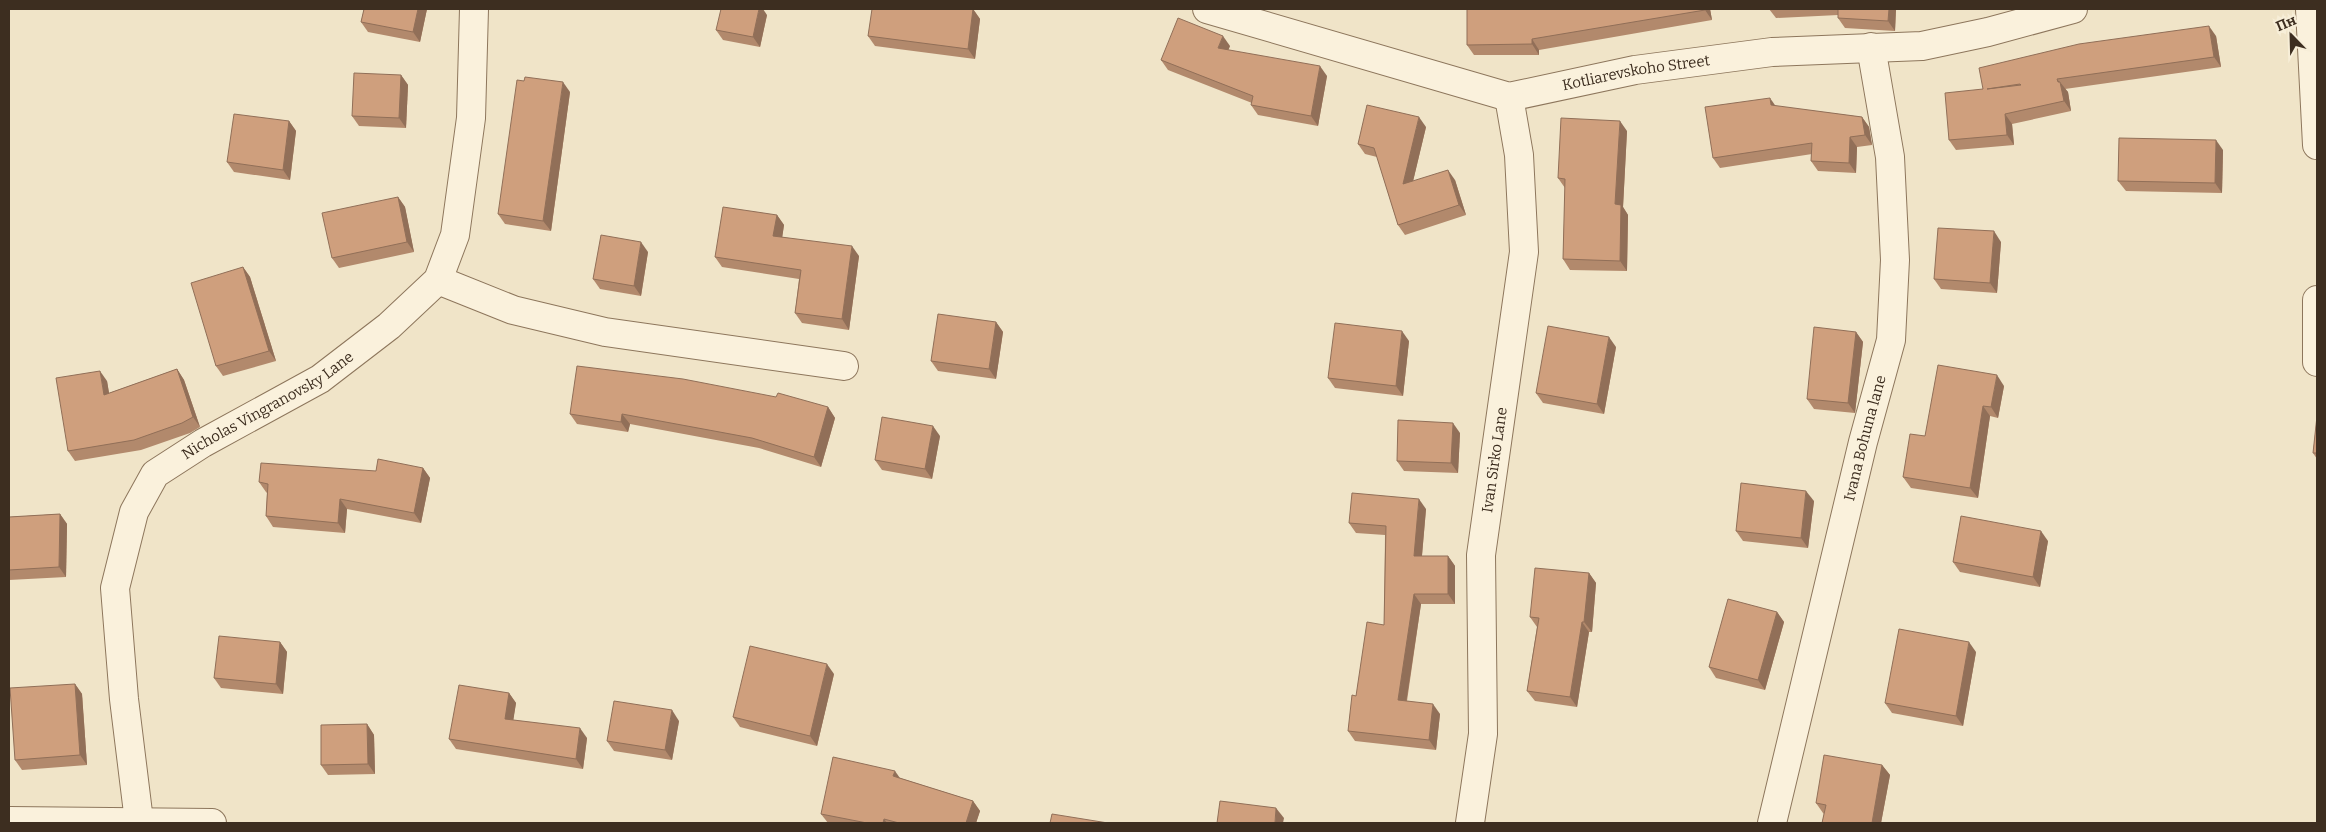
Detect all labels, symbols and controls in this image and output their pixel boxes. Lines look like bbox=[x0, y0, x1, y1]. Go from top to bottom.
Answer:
north arrow bbox=[2266, 10, 2316, 60]
text: Пн bbox=[2273, 12, 2299, 35]
street label: Kotliarevskoho Street bbox=[1560, 51, 1712, 94]
street label: Nicholas Vingranovsky Lane bbox=[178, 348, 357, 463]
street label: Ivana Bohuna lane bbox=[1840, 373, 1890, 503]
street label: Ivan Sirko Lane bbox=[1478, 406, 1511, 514]

